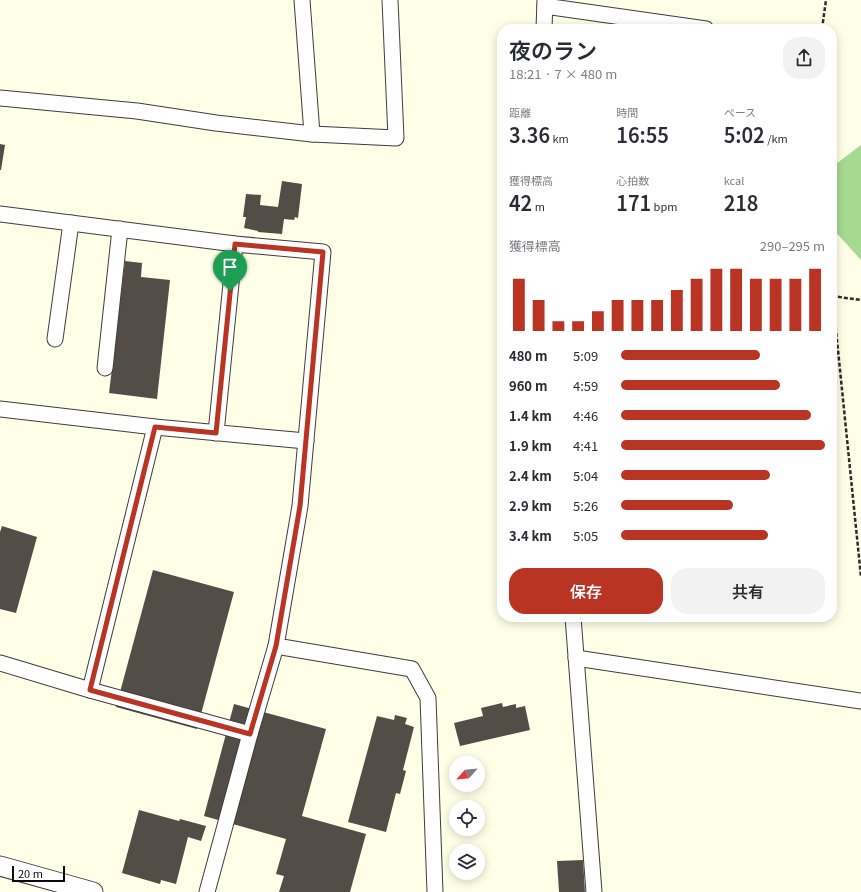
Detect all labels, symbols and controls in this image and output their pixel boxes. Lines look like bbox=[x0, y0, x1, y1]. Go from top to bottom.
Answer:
text: 夜のラン bbox=[509, 33, 597, 65]
button: share bbox=[783, 37, 825, 79]
text: 18:21 · 7 × 480 m bbox=[509, 64, 617, 83]
text: 距離 bbox=[509, 104, 531, 120]
text: 時間 bbox=[616, 104, 638, 120]
text: ペース bbox=[724, 104, 756, 120]
text: 3.36 bbox=[509, 120, 550, 149]
text: 16:55 bbox=[616, 120, 669, 149]
text: 5:02 bbox=[724, 120, 765, 149]
text: km bbox=[550, 130, 569, 146]
text: /km bbox=[765, 130, 788, 146]
text: 獲得標高 bbox=[509, 172, 553, 188]
text: 心拍数 bbox=[616, 172, 649, 188]
text: kcal bbox=[724, 172, 744, 188]
text: 42 bbox=[509, 188, 532, 217]
text: 171 bbox=[616, 188, 651, 217]
text: 218 bbox=[724, 188, 758, 217]
text: m bbox=[532, 198, 545, 214]
text: bpm bbox=[651, 198, 677, 214]
text: 獲得標高 bbox=[509, 236, 561, 255]
text: 290–295 m bbox=[760, 236, 825, 255]
pin bbox=[213, 250, 247, 291]
icon: arrive bbox=[219, 256, 241, 278]
text: 480 m bbox=[509, 346, 548, 365]
text: 5:09 bbox=[573, 346, 598, 365]
text: 960 m bbox=[509, 376, 548, 395]
text: 4:59 bbox=[573, 376, 598, 395]
text: 1.4 km bbox=[509, 406, 552, 425]
text: 4:46 bbox=[573, 406, 598, 425]
text: 1.9 km bbox=[509, 436, 552, 455]
text: 4:41 bbox=[573, 436, 598, 455]
text: 2.4 km bbox=[509, 466, 552, 485]
text: 5:04 bbox=[573, 466, 598, 485]
text: 2.9 km bbox=[509, 496, 552, 515]
text: 5:26 bbox=[573, 496, 598, 515]
text: 3.4 km bbox=[509, 526, 552, 545]
text: 5:05 bbox=[573, 526, 598, 545]
button: 保存 bbox=[509, 568, 663, 614]
button: 共有 bbox=[671, 568, 825, 614]
north arrow bbox=[449, 756, 485, 792]
map controls bbox=[449, 756, 485, 880]
button: locate bbox=[449, 800, 485, 836]
button: layers bbox=[449, 844, 485, 880]
scale bar bbox=[12, 864, 65, 883]
text: 20 m bbox=[18, 865, 43, 881]

